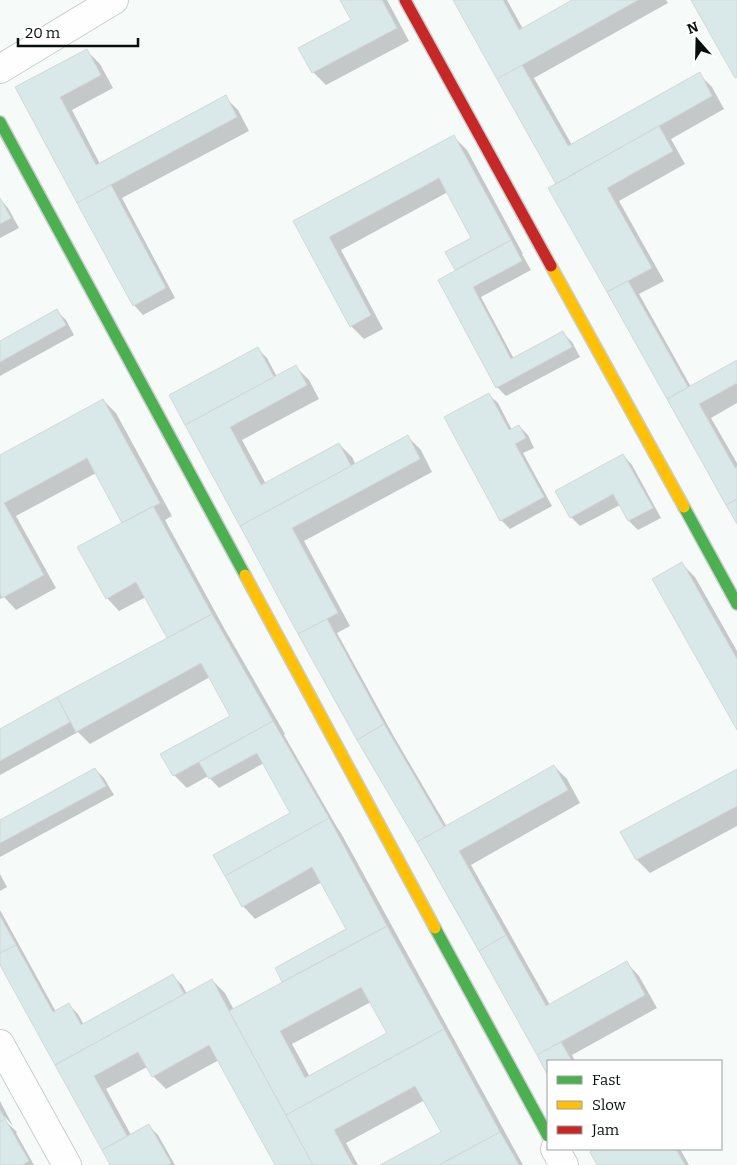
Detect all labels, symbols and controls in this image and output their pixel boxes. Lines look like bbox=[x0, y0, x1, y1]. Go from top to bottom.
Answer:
scale bar bbox=[18, 15, 138, 47]
north arrow bbox=[672, 15, 722, 65]
text: N bbox=[685, 18, 701, 38]
text: 20 m bbox=[25, 24, 61, 42]
legend bbox=[547, 1060, 722, 1150]
text: Fast bbox=[592, 1071, 621, 1089]
text: Slow bbox=[592, 1096, 627, 1114]
text: Jam bbox=[591, 1121, 620, 1139]

